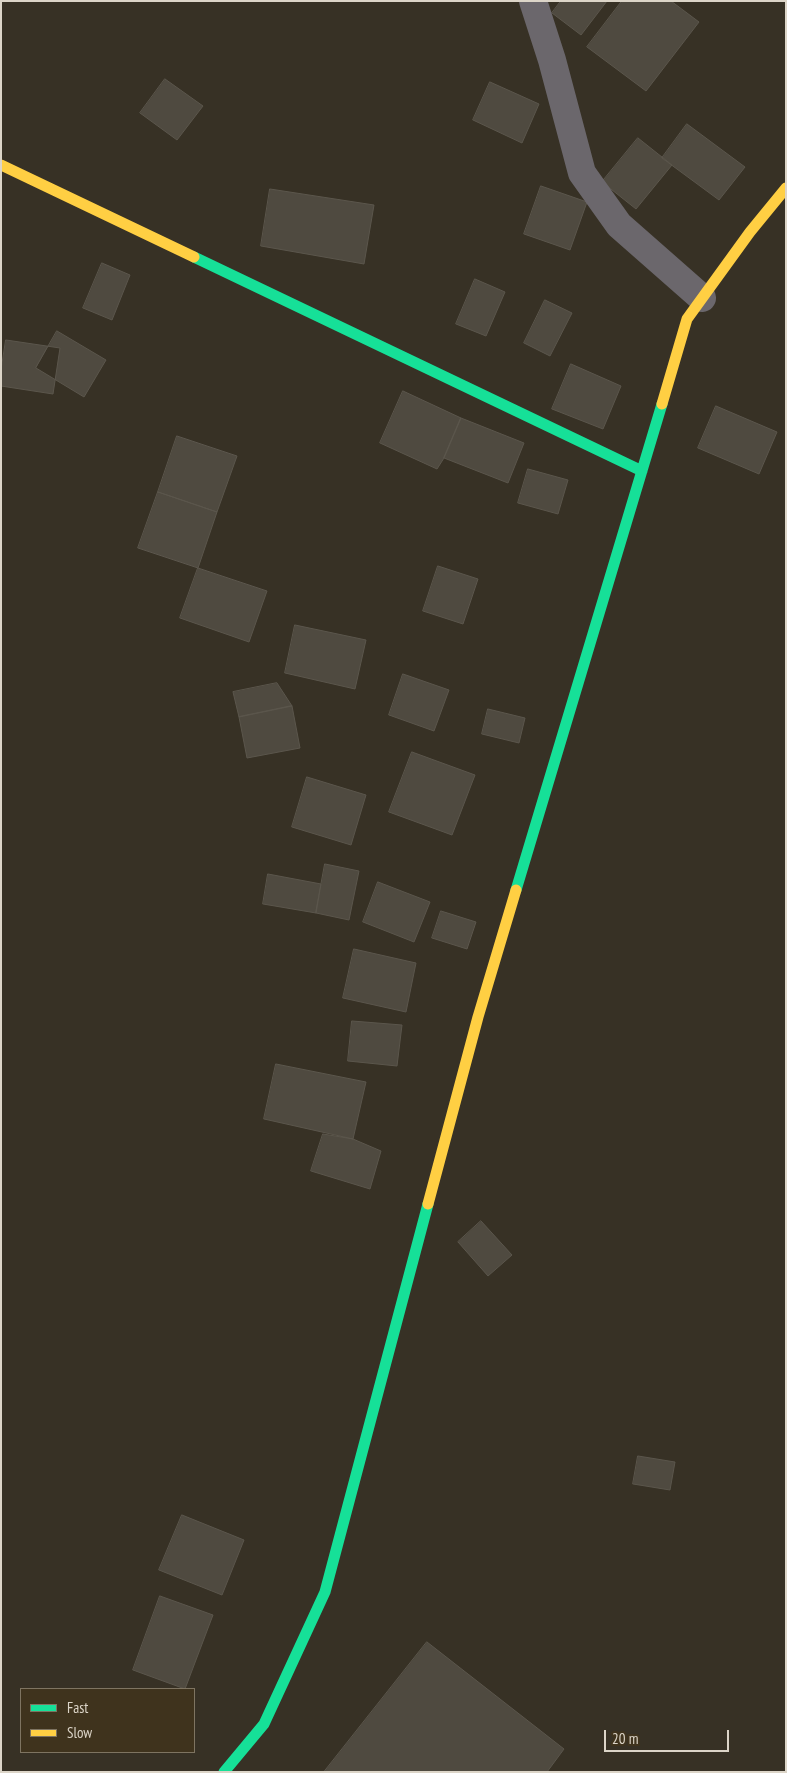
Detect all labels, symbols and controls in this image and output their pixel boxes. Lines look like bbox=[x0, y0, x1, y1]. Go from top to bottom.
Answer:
legend bbox=[20, 1688, 195, 1753]
text: Fast bbox=[67, 1698, 88, 1717]
scale bar bbox=[607, 1720, 732, 1752]
text: Slow bbox=[67, 1723, 92, 1742]
text: 20 m bbox=[612, 1729, 638, 1748]

